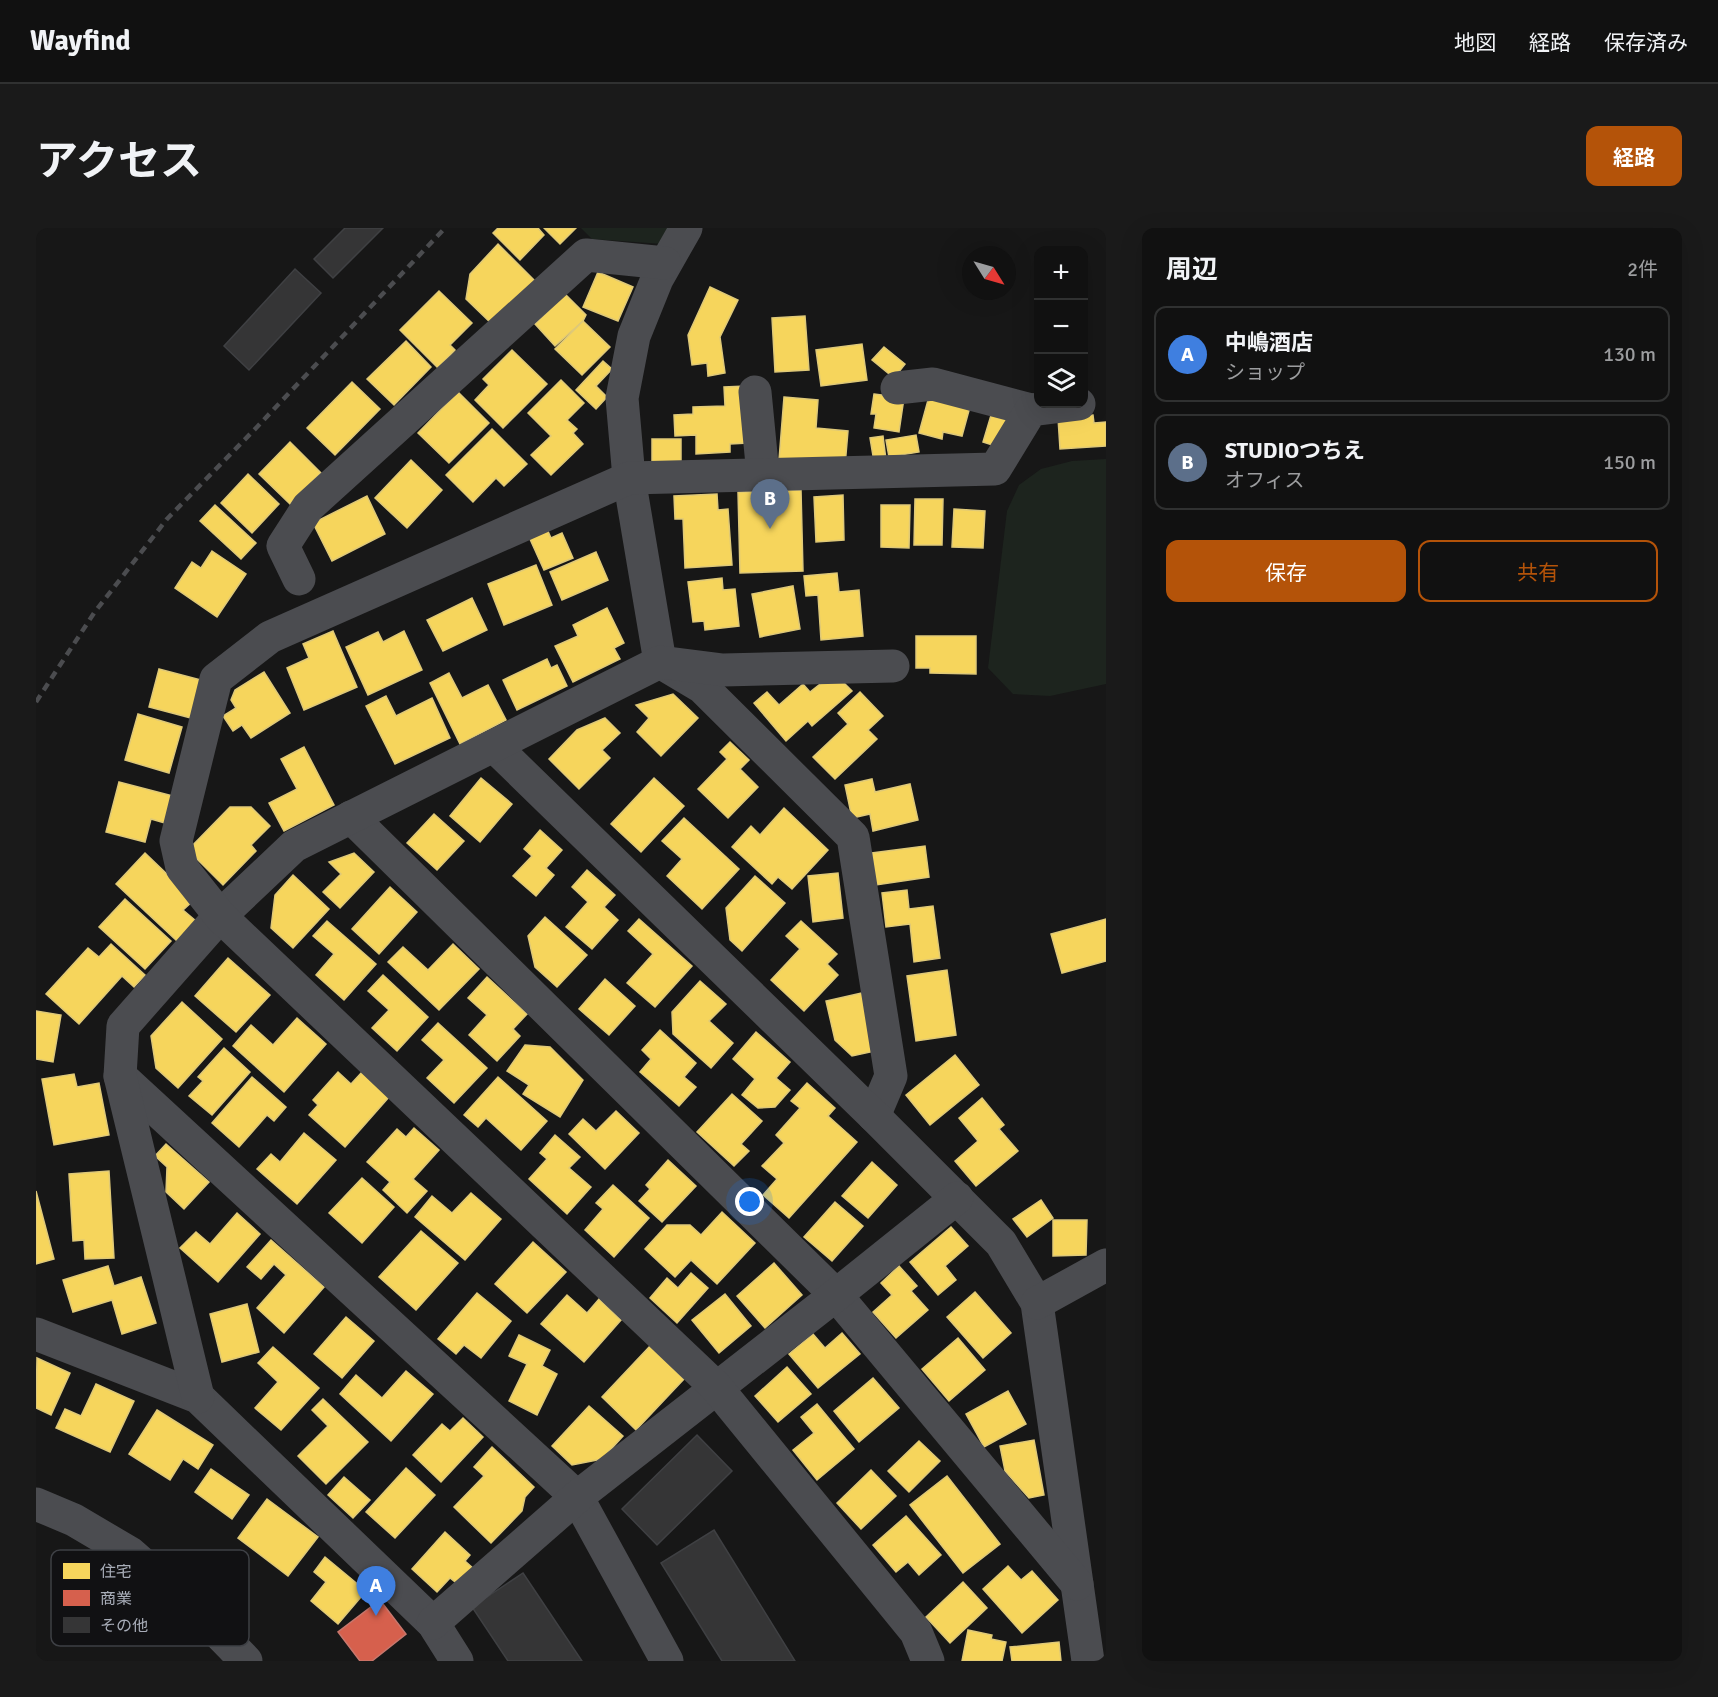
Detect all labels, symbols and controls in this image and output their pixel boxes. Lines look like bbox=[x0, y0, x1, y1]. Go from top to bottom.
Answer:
text: Wayfind bbox=[30, 24, 131, 58]
text: 地図 bbox=[1454, 30, 1496, 56]
text: 経路 bbox=[1529, 30, 1571, 56]
text: 保存済み bbox=[1604, 30, 1688, 56]
button: 経路 bbox=[1586, 126, 1682, 186]
text: アクセス bbox=[36, 136, 202, 187]
north arrow bbox=[962, 246, 1016, 300]
map controls bbox=[1034, 246, 1088, 408]
button: + bbox=[1034, 246, 1088, 300]
text: 周辺 bbox=[1166, 254, 1218, 286]
text: 2件 bbox=[1627, 257, 1658, 282]
button: − bbox=[1034, 300, 1088, 354]
text: 中嶋酒店 bbox=[1225, 329, 1313, 356]
text: A bbox=[1181, 342, 1194, 367]
text: 130 m bbox=[1603, 342, 1656, 367]
button: layers bbox=[1034, 354, 1088, 408]
text: ショップ bbox=[1225, 360, 1305, 385]
text: STUDIOつちえ bbox=[1225, 437, 1365, 464]
text: B bbox=[1181, 450, 1194, 475]
text: 150 m bbox=[1603, 450, 1656, 475]
text: オフィス bbox=[1225, 468, 1305, 493]
pin: B bbox=[750, 480, 790, 529]
button: 保存 bbox=[1166, 540, 1406, 602]
button: 共有 bbox=[1418, 540, 1658, 602]
your location bbox=[735, 1187, 764, 1216]
legend bbox=[51, 1550, 249, 1646]
text: 住宅 bbox=[100, 1562, 132, 1582]
pin: A bbox=[356, 1566, 396, 1616]
text: 商業 bbox=[100, 1589, 132, 1609]
text: その他 bbox=[100, 1616, 148, 1636]

